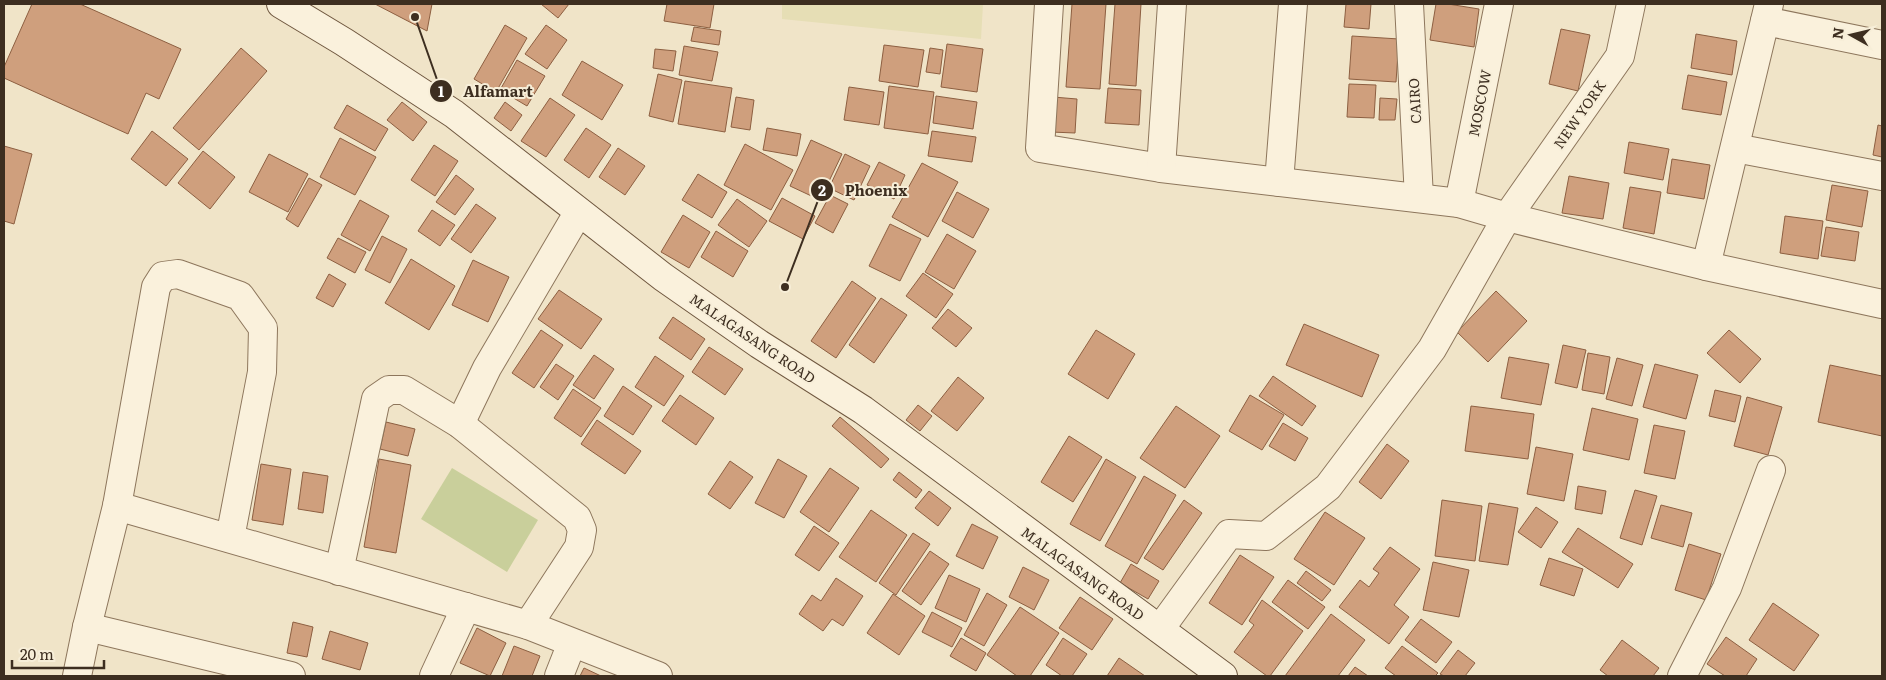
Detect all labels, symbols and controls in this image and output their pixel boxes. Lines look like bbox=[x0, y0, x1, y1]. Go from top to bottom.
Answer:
north arrow bbox=[1826, 10, 1876, 60]
text: N bbox=[1826, 26, 1848, 40]
street label: MOSCOW bbox=[1463, 68, 1495, 138]
street label: NEW YORK bbox=[1548, 75, 1610, 152]
callout: Alfamart bbox=[429, 76, 543, 106]
street label: CAIRO bbox=[1403, 78, 1425, 124]
text: 1 bbox=[438, 79, 444, 102]
text: Alfamart bbox=[463, 79, 533, 102]
callout: Phoenix bbox=[810, 175, 918, 205]
text: 2 bbox=[818, 178, 826, 201]
text: Phoenix bbox=[845, 178, 907, 201]
street label: MALAGASANG ROAD bbox=[686, 288, 820, 388]
street label: MALAGASANG ROAD bbox=[1017, 521, 1149, 625]
scale bar bbox=[12, 638, 105, 670]
text: 20 m bbox=[20, 642, 54, 665]

